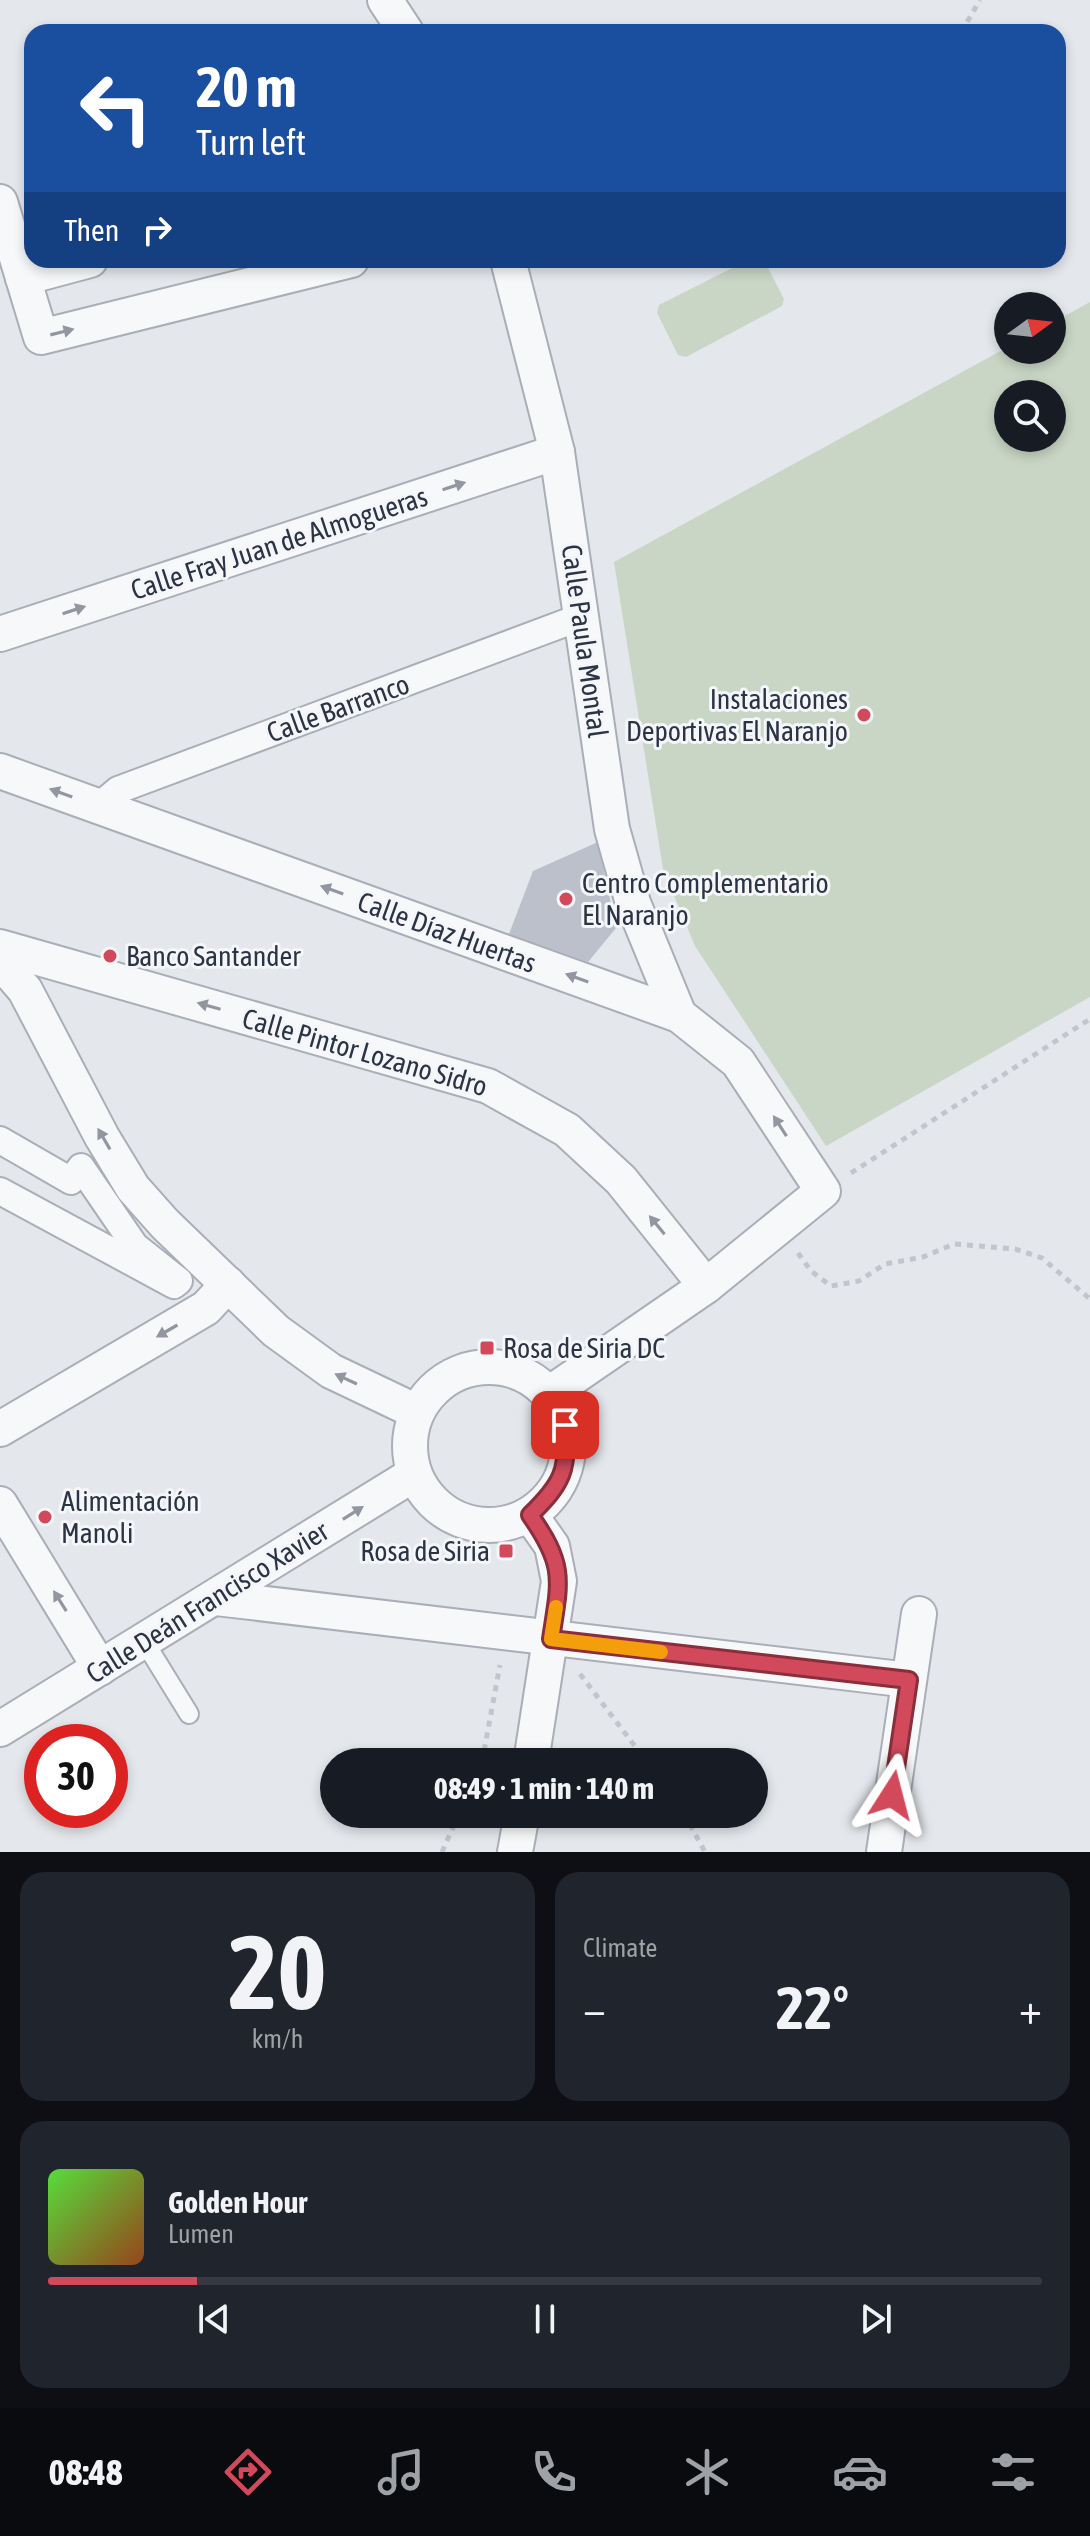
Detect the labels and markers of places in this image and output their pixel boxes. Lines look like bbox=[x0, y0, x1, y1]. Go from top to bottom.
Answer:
place label: Instalaciones Deportivas El Naranjo bbox=[626, 683, 848, 747]
marker: Instalaciones Deportivas El Naranjo bbox=[855, 706, 873, 724]
place label: Centro Complementario El Naranjo bbox=[582, 867, 829, 931]
marker: Centro Complementario El Naranjo bbox=[557, 890, 575, 908]
place label: Banco Santander bbox=[126, 940, 301, 972]
marker: Banco Santander bbox=[101, 947, 119, 965]
place label: Rosa de Siria DC bbox=[503, 1332, 665, 1364]
marker: Rosa de Siria DC bbox=[478, 1339, 496, 1357]
pin bbox=[531, 1391, 599, 1459]
place label: Alimentación Manoli bbox=[61, 1485, 200, 1549]
marker: Alimentación Manoli bbox=[36, 1508, 54, 1526]
place label: Rosa de Siria bbox=[360, 1535, 490, 1567]
marker: Rosa de Siria bbox=[497, 1542, 515, 1560]

